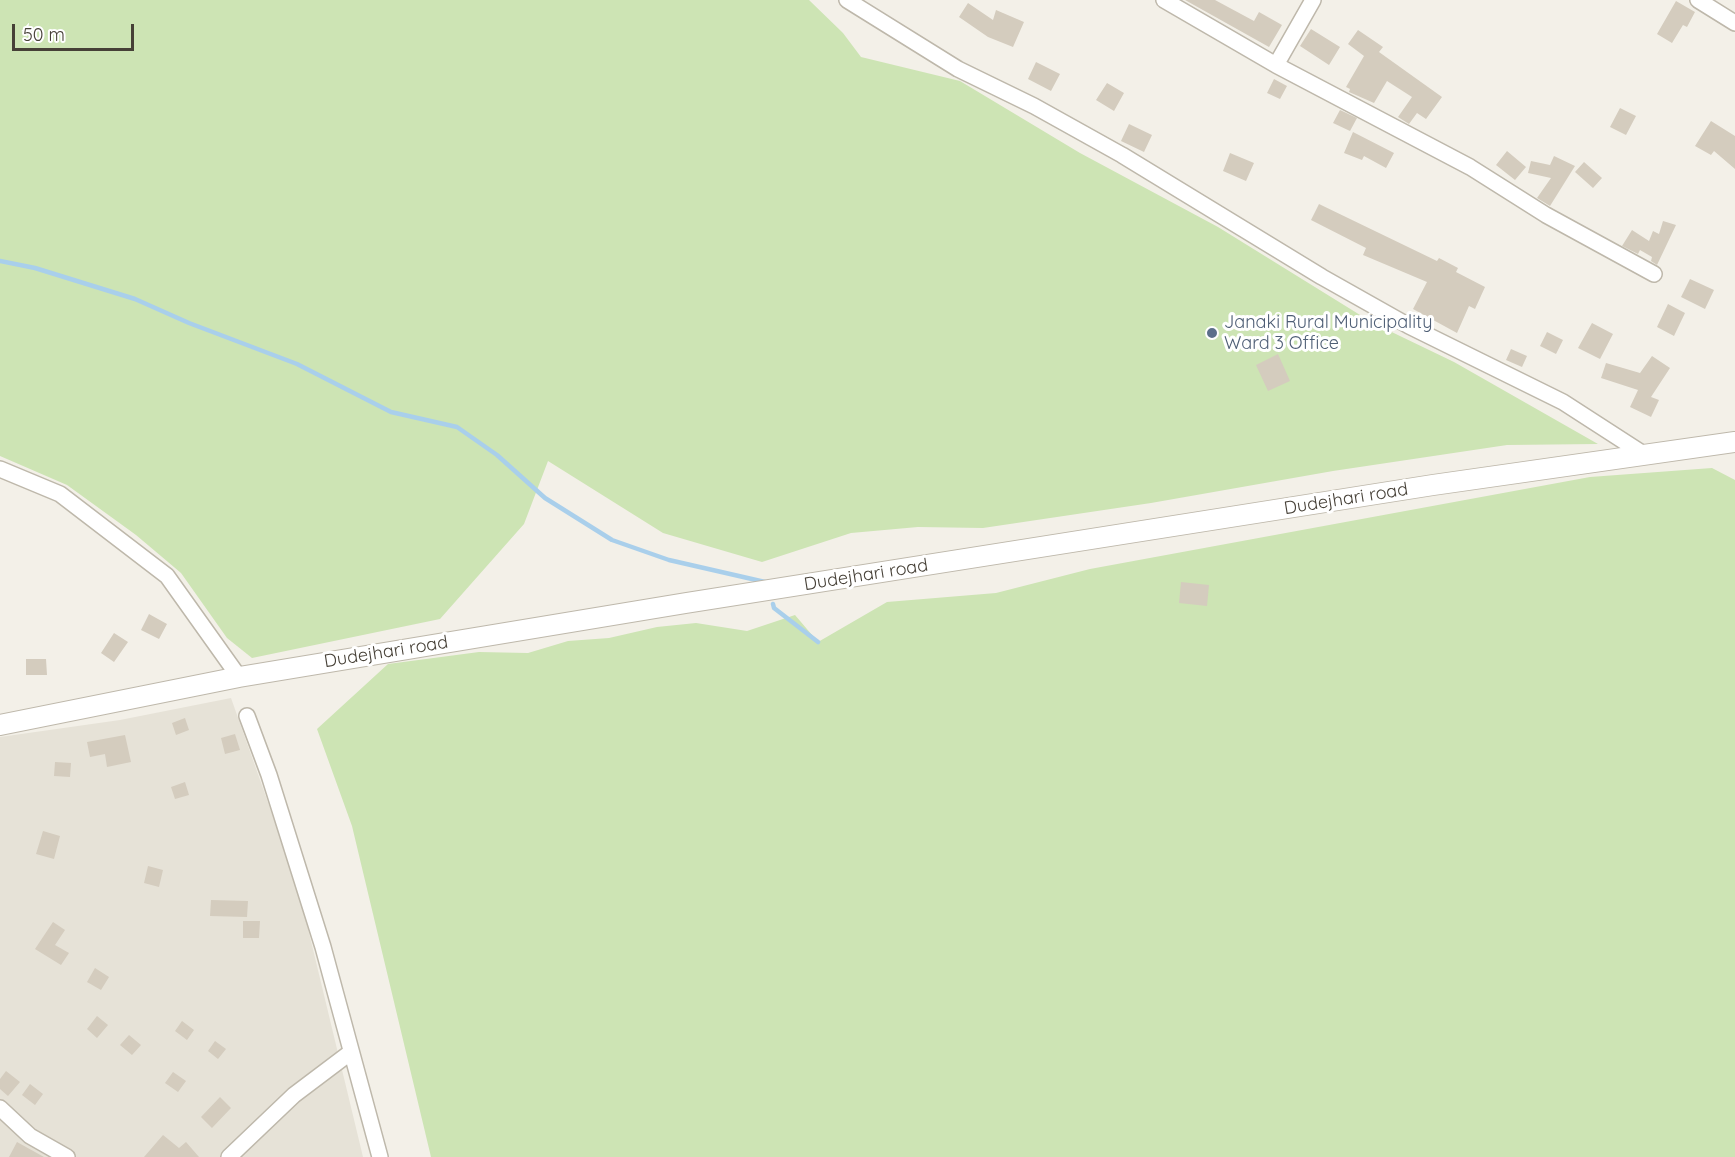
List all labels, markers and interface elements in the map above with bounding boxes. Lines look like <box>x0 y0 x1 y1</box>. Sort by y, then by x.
scale bar <box>15 12 136 50</box>
text: 50 m <box>23 23 65 46</box>
place label: Janaki Rural Municipality Ward 3 Office <box>1224 312 1432 354</box>
marker: Janaki Rural Municipality Ward 3 Office <box>1205 326 1219 340</box>
street label: Dudejhari road <box>1282 479 1410 519</box>
street label: Dudejhari road <box>802 555 930 595</box>
street label: Dudejhari road <box>322 632 450 672</box>

